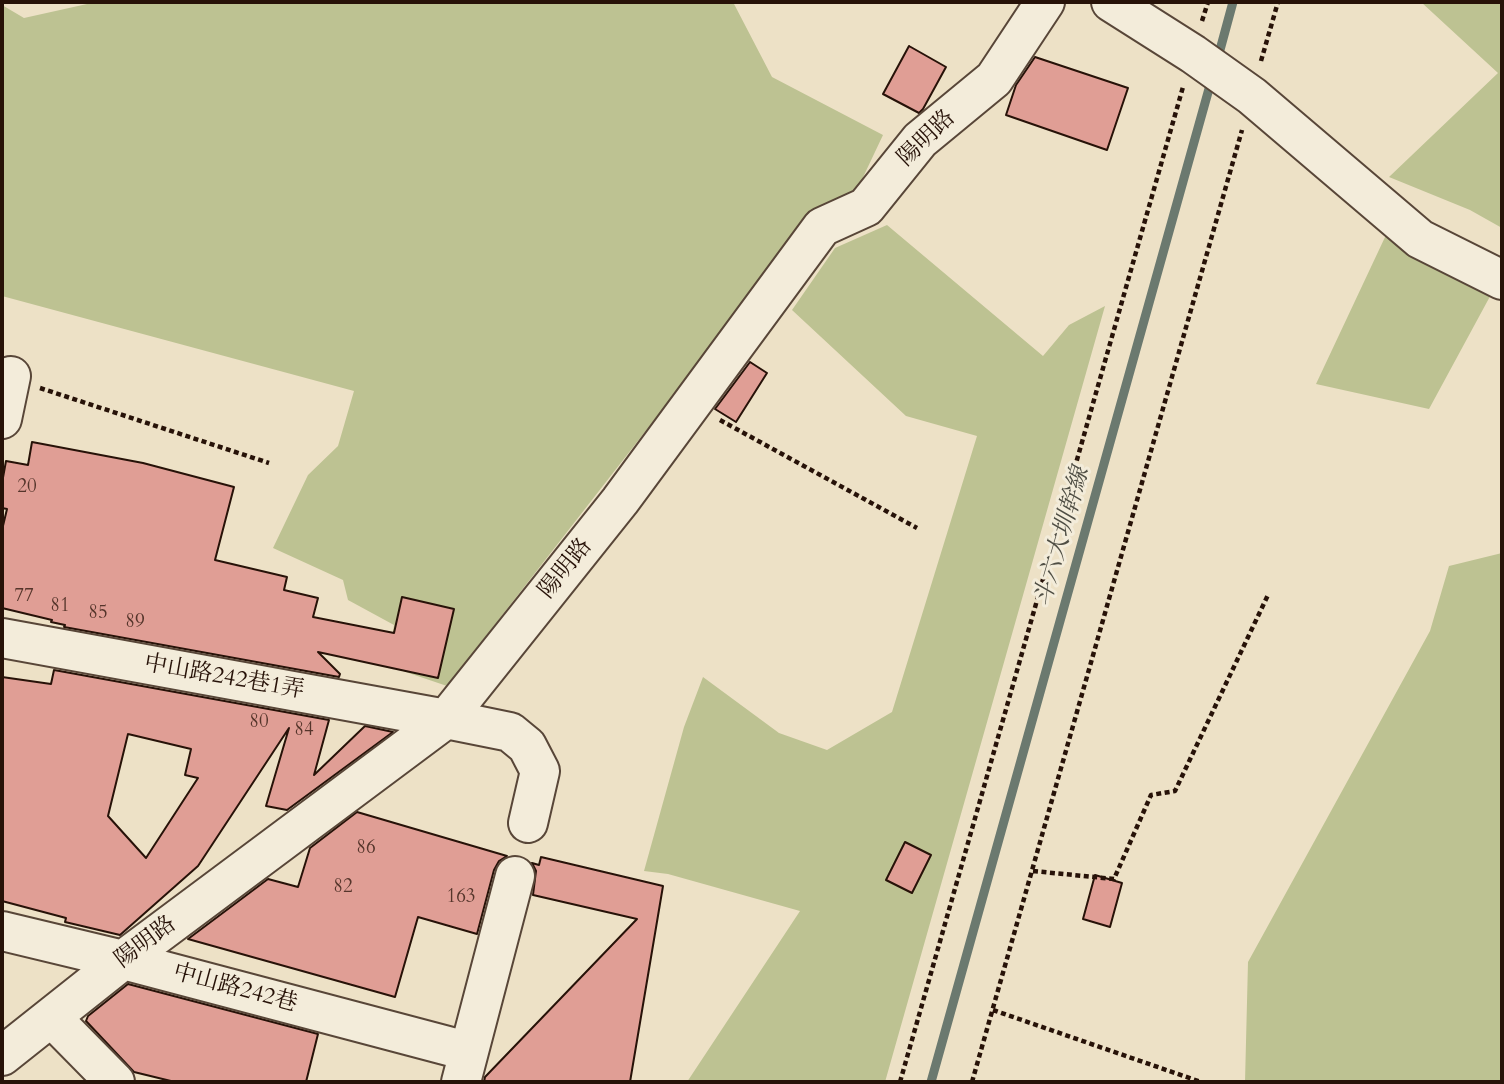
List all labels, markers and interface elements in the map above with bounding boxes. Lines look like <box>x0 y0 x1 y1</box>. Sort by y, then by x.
street label: 陽明路 <box>893 105 961 173</box>
water label: 斗六大圳幹線 <box>1029 464 1097 610</box>
house number: 20 <box>17 477 37 499</box>
street label: 陽明路 <box>534 534 598 604</box>
house number: 77 <box>14 586 34 608</box>
house number: 81 <box>50 596 70 618</box>
house number: 85 <box>88 603 108 625</box>
house number: 89 <box>125 612 145 634</box>
street label: 中山路242巷1弄 <box>142 650 306 706</box>
house number: 80 <box>249 712 269 734</box>
house number: 84 <box>294 720 314 742</box>
house number: 86 <box>356 838 376 860</box>
house number: 82 <box>333 877 353 899</box>
house number: 163 <box>446 887 476 909</box>
street label: 陽明路 <box>110 911 182 975</box>
street label: 中山路242巷 <box>170 959 300 1019</box>

